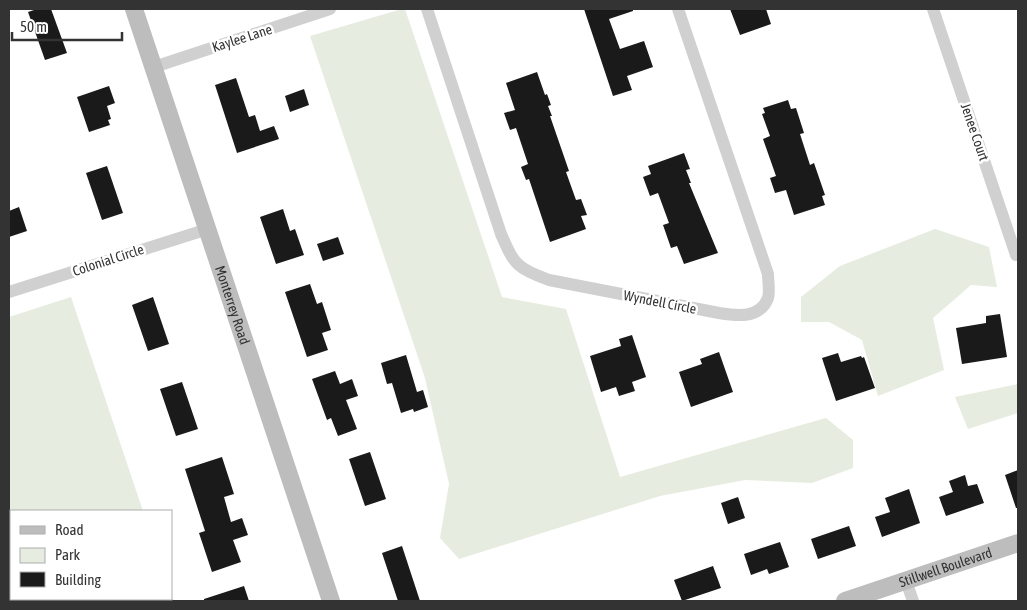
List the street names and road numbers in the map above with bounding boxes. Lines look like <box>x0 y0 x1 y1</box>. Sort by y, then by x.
street label: Kaylee Lane <box>210 21 274 55</box>
street label: Jenee Court <box>958 101 992 163</box>
street label: Colonial Circle <box>70 241 146 279</box>
street label: Monterrey Road <box>212 264 253 346</box>
street label: Wyndell Circle <box>622 287 698 317</box>
street label: Stillwell Boulevard <box>897 544 994 590</box>

